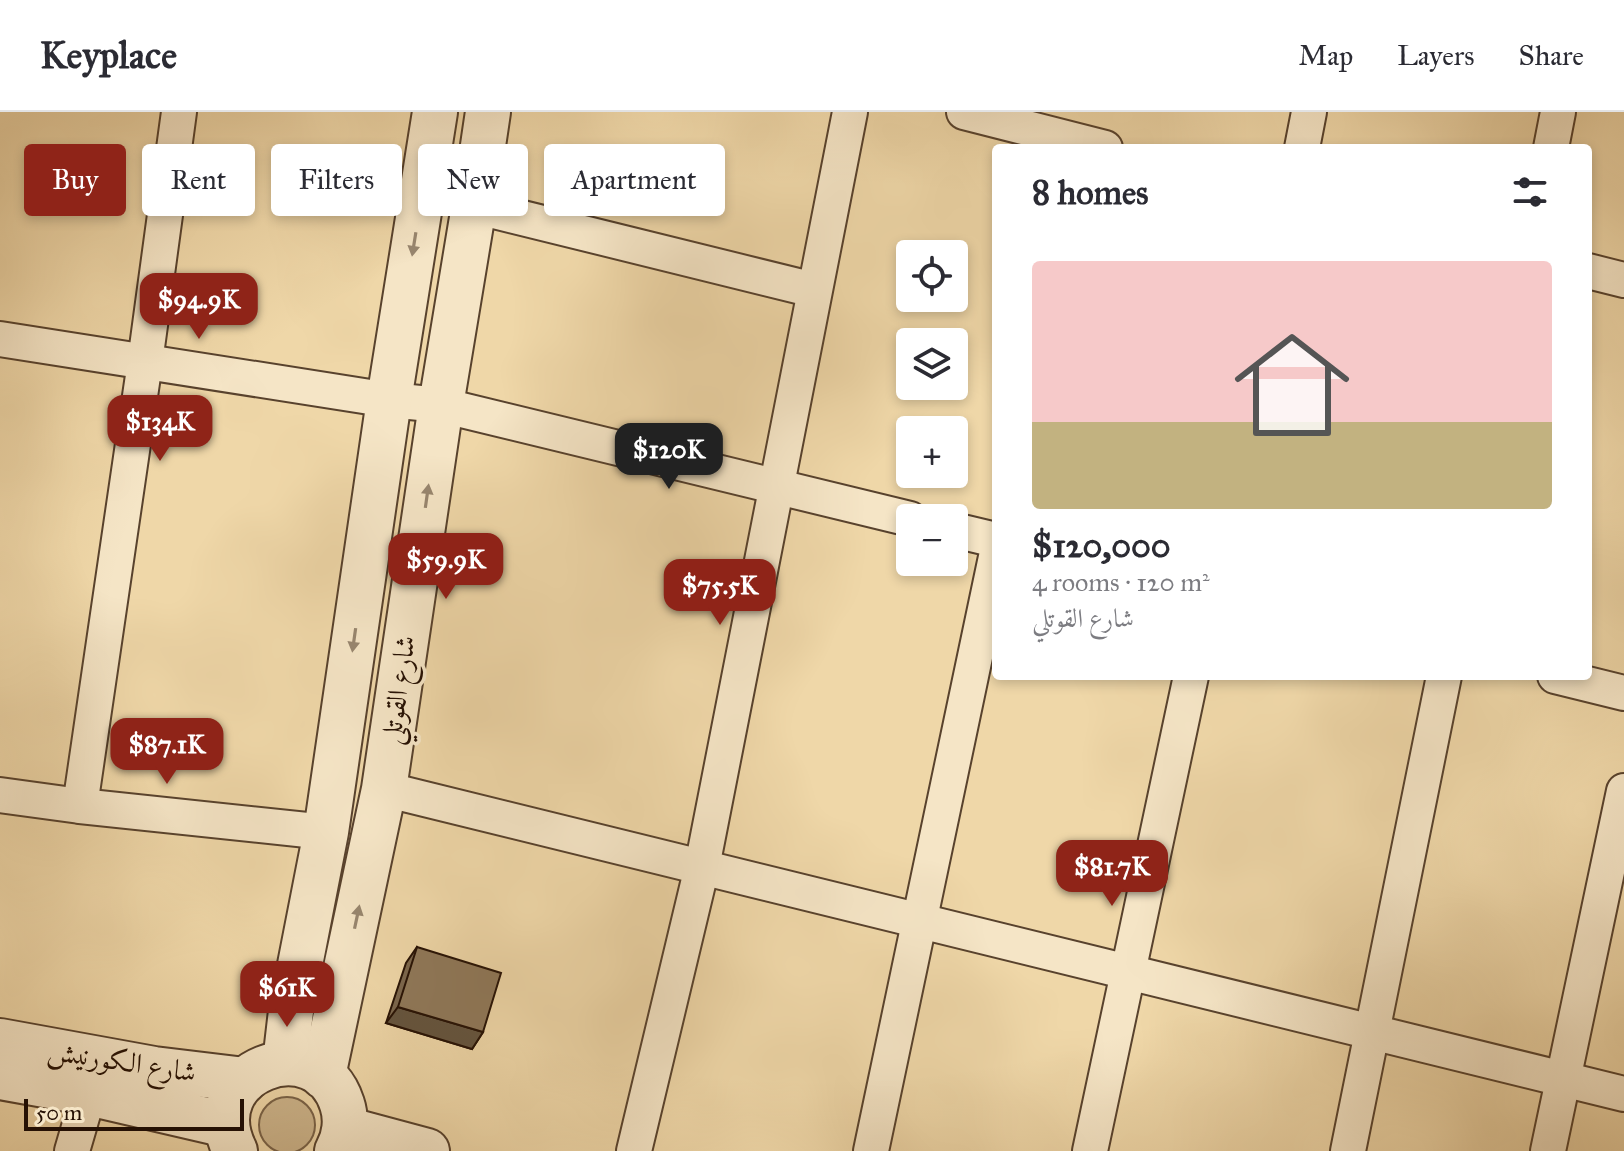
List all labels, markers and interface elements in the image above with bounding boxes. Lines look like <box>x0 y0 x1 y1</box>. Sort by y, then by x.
text: Keyplace <box>40 32 177 78</box>
text: Map <box>1298 38 1353 73</box>
text: Layers <box>1397 38 1475 73</box>
text: Share <box>1519 38 1584 73</box>
chip: Buy <box>24 144 126 216</box>
chip: Rent <box>142 144 255 216</box>
chip: Filters <box>271 144 402 216</box>
chip: New <box>418 144 528 216</box>
chip: Apartment <box>544 144 725 216</box>
icon: filters <box>1508 170 1552 214</box>
text: 8 homes <box>1032 172 1148 213</box>
one-way arrow <box>407 232 420 257</box>
map controls <box>896 240 968 576</box>
button: locate <box>896 240 968 312</box>
pin: $94.9K <box>134 273 264 341</box>
text: $94.9K <box>158 283 240 315</box>
icon: home <box>1220 313 1364 457</box>
button: layers <box>896 328 968 400</box>
pin: $134K <box>104 395 216 463</box>
text: $134K <box>125 405 195 437</box>
button: + <box>896 416 968 488</box>
pin: $120K <box>613 423 725 491</box>
text: $120K <box>633 433 705 465</box>
one-way arrow <box>422 483 434 508</box>
button: − <box>896 504 968 576</box>
text: $120,000 <box>1032 525 1171 566</box>
pin: $59.9K <box>381 533 511 601</box>
text: $59.9K <box>406 543 486 575</box>
pin: $75.5K <box>655 559 785 627</box>
text: 4 rooms · 120 m² <box>1032 566 1210 598</box>
text: $75.5K <box>682 569 758 601</box>
text: شارع القوتلي <box>1032 602 1134 634</box>
one-way arrow <box>347 628 360 653</box>
street label: شارع القوتلي <box>373 633 432 748</box>
pin: $87.1K <box>102 718 232 786</box>
text: $87.1K <box>128 728 206 760</box>
pin: $81.7K <box>1047 840 1177 908</box>
text: $81.7K <box>1074 850 1150 882</box>
one-way arrow <box>351 905 364 930</box>
pin: $61K <box>240 961 334 1029</box>
text: $61K <box>258 971 316 1003</box>
street label: شارع الكورنيش <box>44 1032 199 1096</box>
scale bar <box>24 1095 244 1131</box>
text: 50 m <box>36 1099 82 1126</box>

